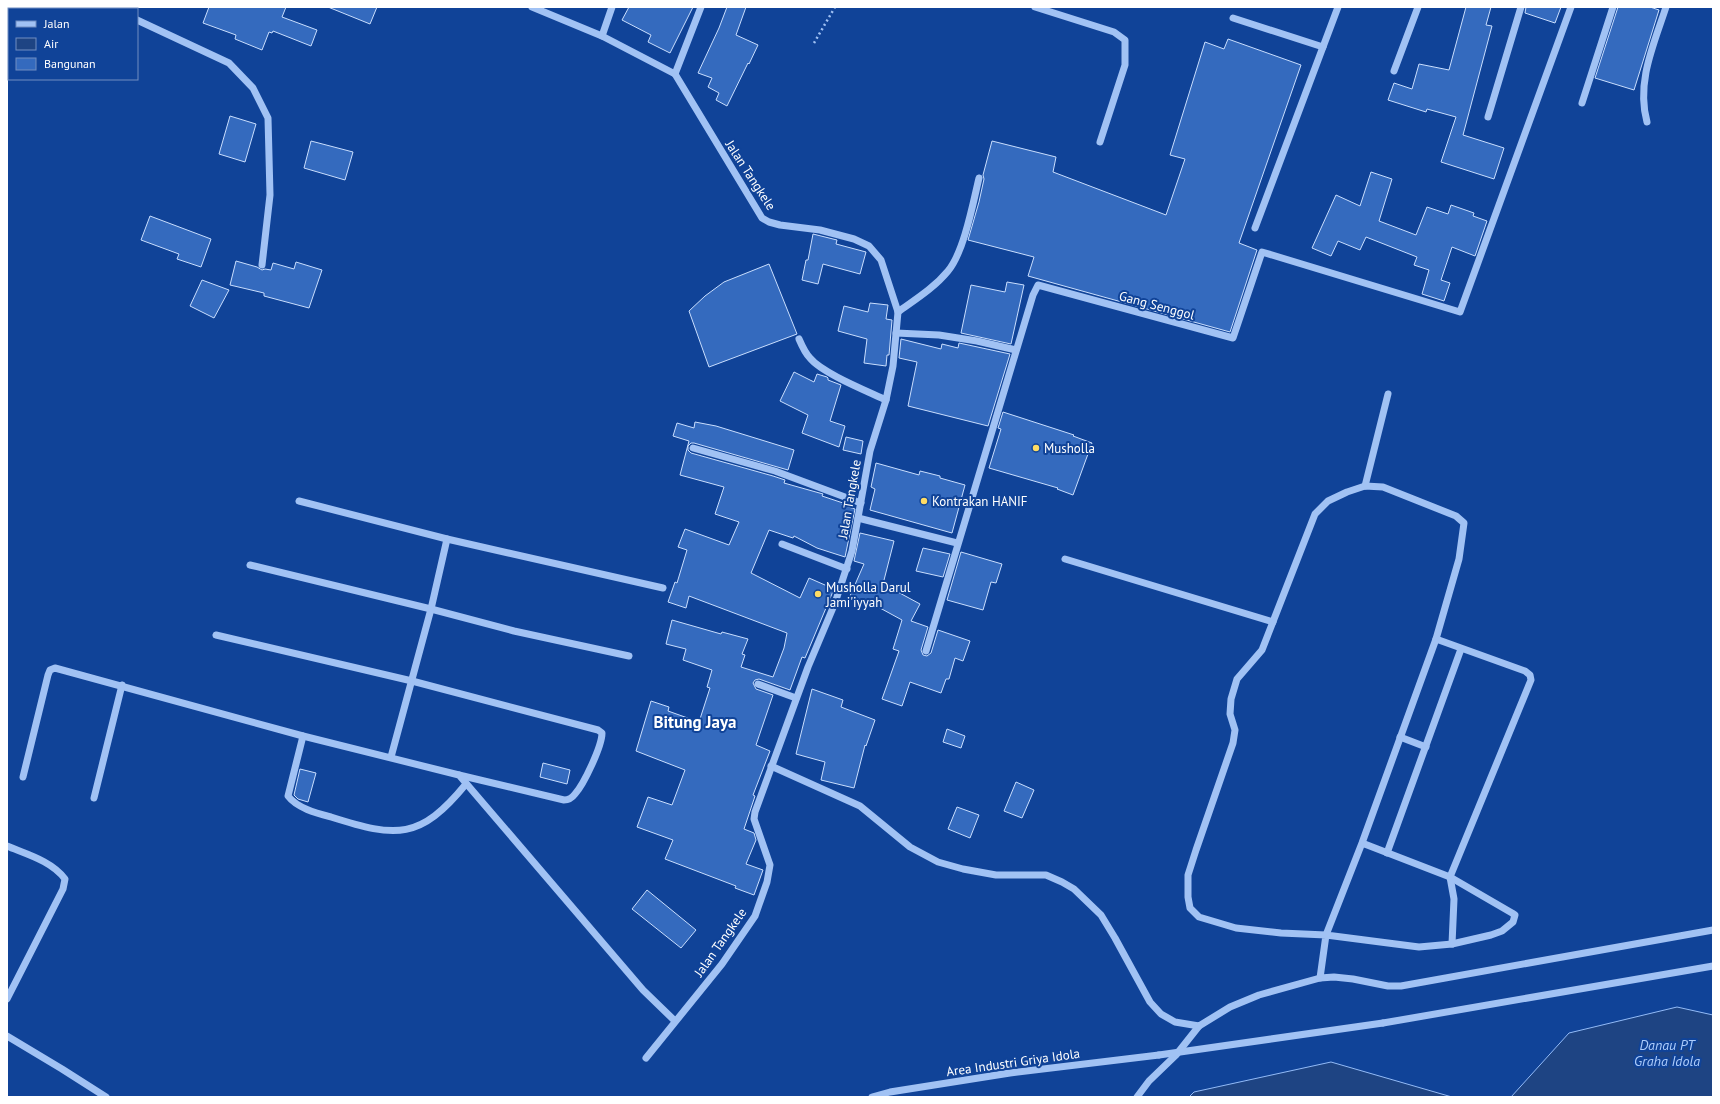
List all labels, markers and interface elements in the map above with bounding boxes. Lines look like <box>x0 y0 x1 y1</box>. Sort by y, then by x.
legend <box>8 8 138 80</box>
text: Jalan <box>43 16 69 31</box>
text: Air <box>44 36 58 51</box>
text: Bangunan <box>44 56 96 71</box>
street label: Jalan Tangkele <box>721 136 780 214</box>
street label: Gang Senggol <box>1117 287 1197 324</box>
place label: Musholla <box>1044 440 1095 457</box>
marker: Musholla <box>1031 443 1041 453</box>
street label: Jalan Tangkele <box>834 458 865 541</box>
place label: Kontrakan HANIF <box>932 493 1028 510</box>
marker: Kontrakan HANIF <box>919 496 929 506</box>
place label: Musholla Darul Jami'iyyah <box>825 579 911 611</box>
marker: Musholla Darul Jami'iyyah <box>813 589 823 599</box>
district label: Bitung Jaya <box>653 711 737 733</box>
street label: Jalan Tangkele <box>690 905 750 981</box>
water label: Danau PT Graha Idola <box>1634 1036 1700 1070</box>
street label: Area Industri Griya Idola <box>945 1045 1081 1080</box>

